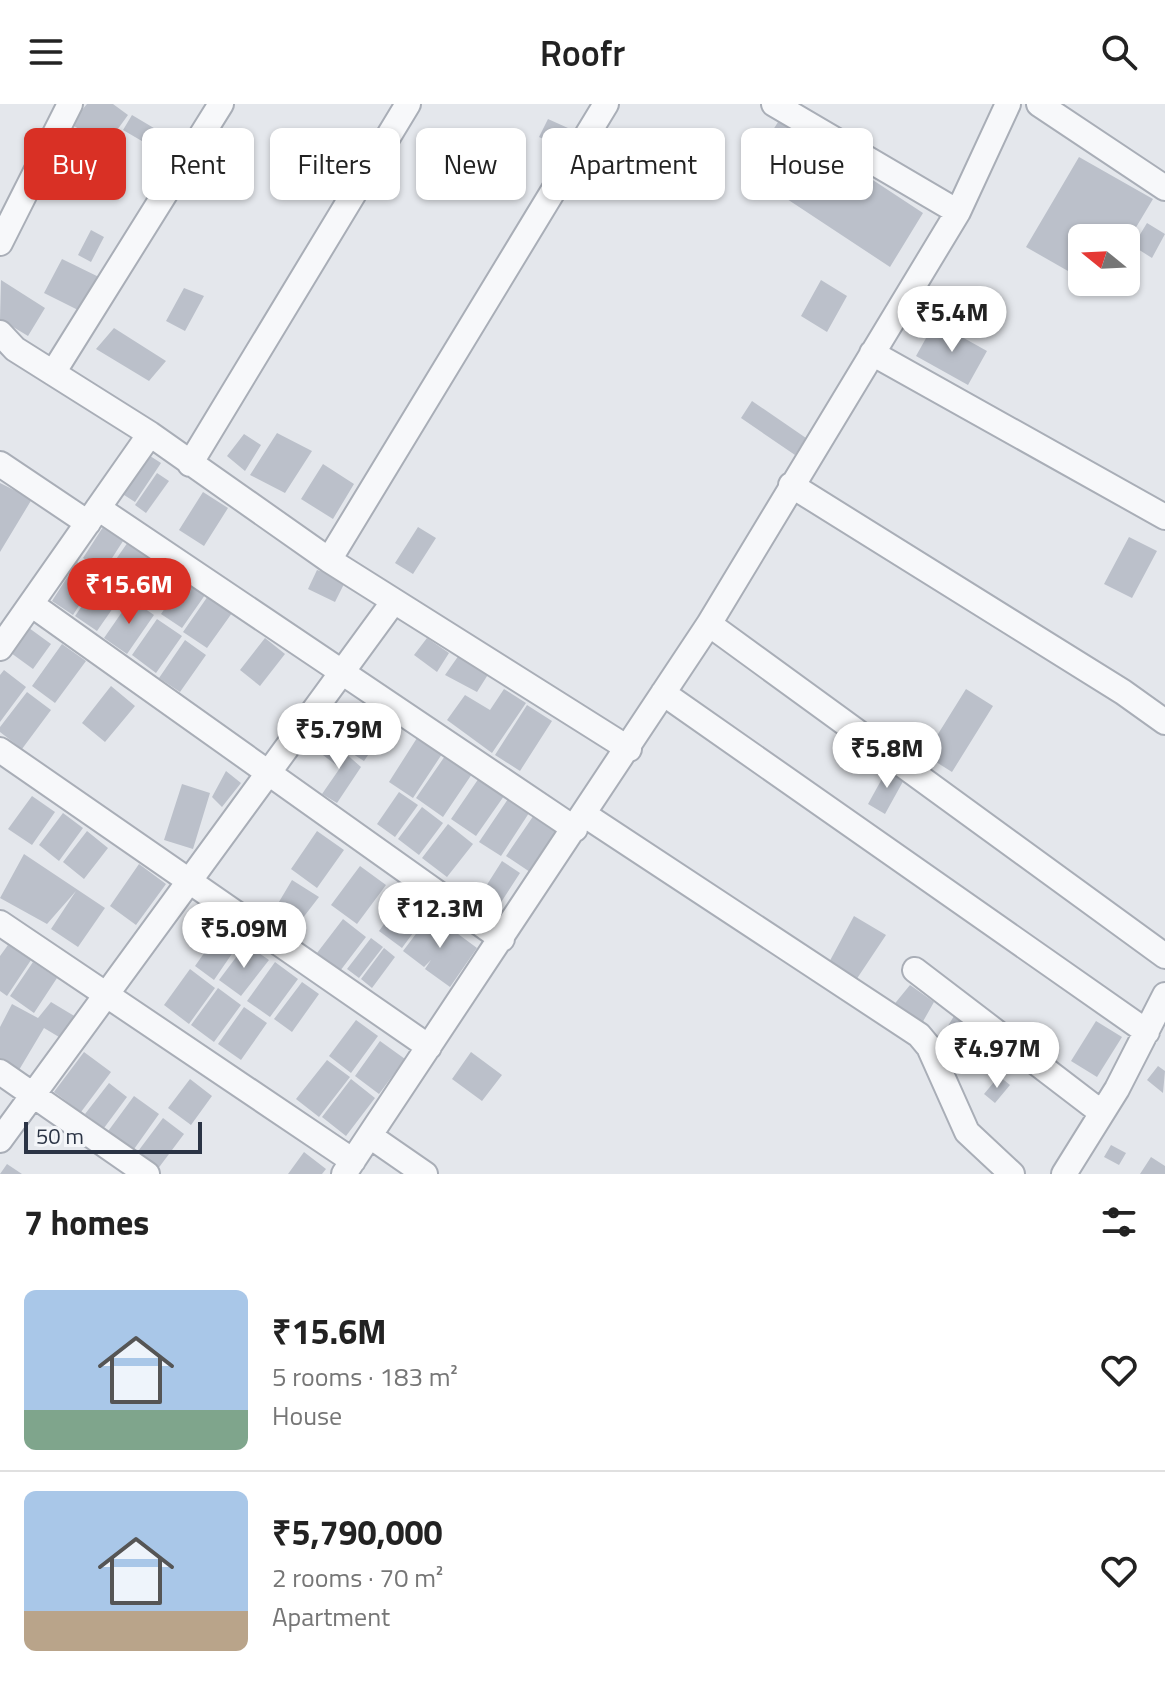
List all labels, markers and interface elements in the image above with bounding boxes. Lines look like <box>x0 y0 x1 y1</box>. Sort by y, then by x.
text: Roofr <box>540 25 625 80</box>
icon: menu <box>24 30 68 74</box>
icon: search <box>1097 30 1141 74</box>
chip: Buy <box>24 128 126 200</box>
chip: Rent <box>142 128 254 200</box>
chip: Filters <box>270 128 400 200</box>
chip: New <box>416 128 526 200</box>
chip: Apartment <box>542 128 725 200</box>
chip: House <box>741 128 873 200</box>
north arrow <box>1068 224 1140 296</box>
map controls <box>1068 224 1140 296</box>
pin: ₹5.4M <box>896 286 1008 354</box>
text: ₹5.4M <box>916 292 988 331</box>
pin: ₹15.6M <box>64 558 194 626</box>
text: ₹15.6M <box>85 564 173 603</box>
pin: ₹5.79M <box>274 703 404 771</box>
text: ₹5.79M <box>295 709 383 748</box>
pin: ₹5.8M <box>831 722 943 790</box>
text: ₹5.8M <box>851 728 923 767</box>
pin: ₹12.3M <box>375 882 505 950</box>
text: ₹12.3M <box>396 888 484 927</box>
pin: ₹5.09M <box>179 902 309 970</box>
text: ₹5.09M <box>200 908 288 947</box>
pin: ₹4.97M <box>932 1022 1062 1090</box>
text: ₹4.97M <box>953 1028 1041 1067</box>
scale bar <box>24 1118 202 1154</box>
text: 50 m <box>36 1119 84 1153</box>
text: 7 homes <box>24 1196 149 1248</box>
icon: filters <box>1097 1200 1141 1244</box>
text: ₹15.6M <box>272 1305 386 1357</box>
icon: home <box>88 1322 184 1418</box>
icon: heart <box>1097 1348 1141 1392</box>
text: 5 rooms · 183 m² <box>272 1357 458 1396</box>
text: House <box>272 1396 342 1435</box>
text: ₹5,790,000 <box>272 1506 443 1558</box>
icon: home <box>88 1523 184 1619</box>
icon: heart <box>1097 1549 1141 1593</box>
text: 2 rooms · 70 m² <box>272 1558 443 1597</box>
text: Apartment <box>272 1597 390 1636</box>

